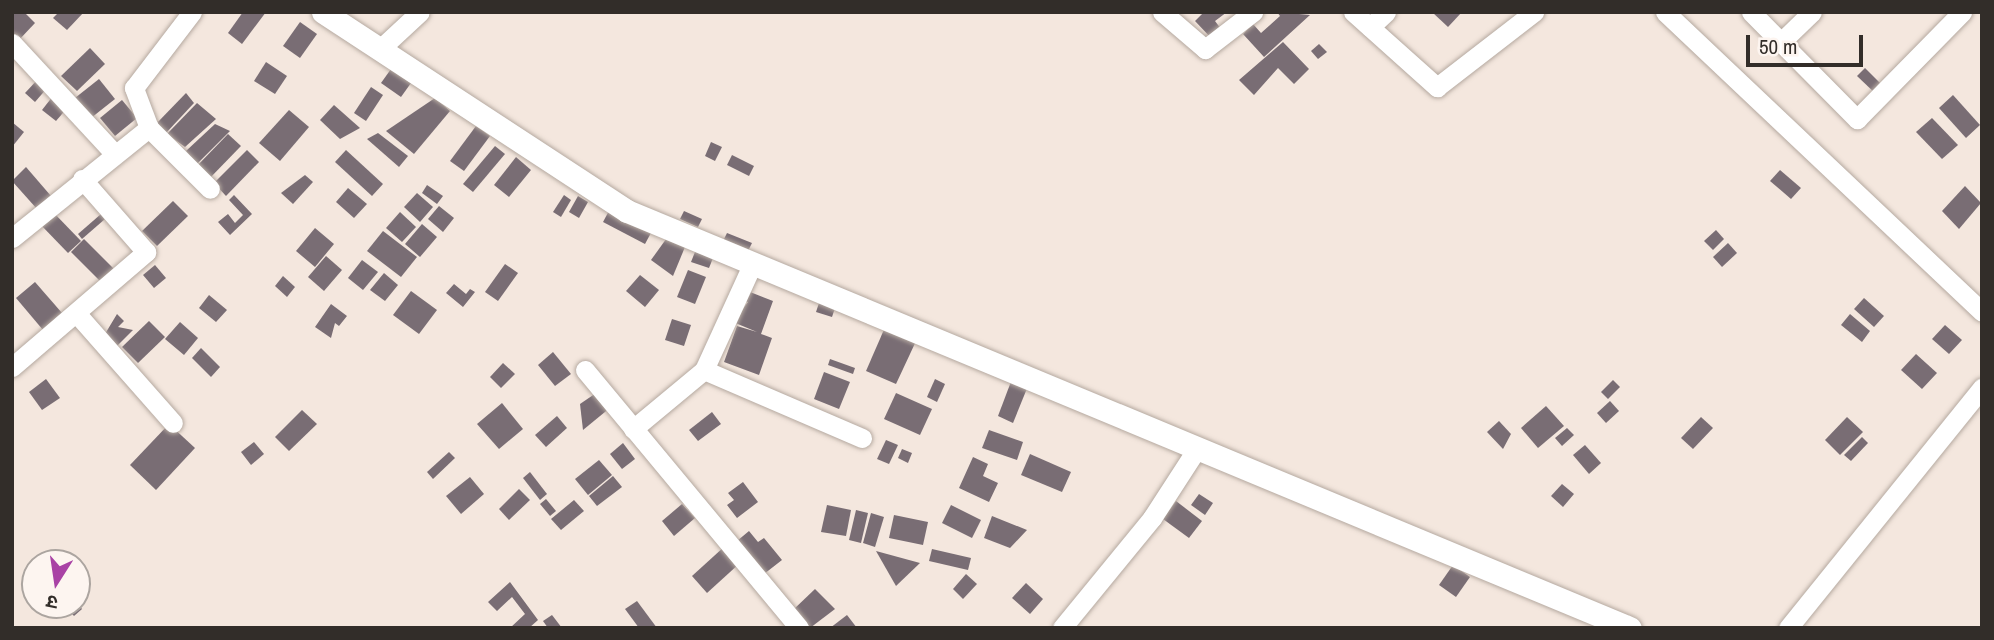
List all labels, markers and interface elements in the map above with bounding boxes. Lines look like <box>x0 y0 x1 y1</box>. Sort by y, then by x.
scale bar <box>1749 21 1866 65</box>
text: 50 m <box>1759 32 1797 61</box>
north arrow <box>21 549 91 619</box>
text: उ <box>44 589 60 616</box>

